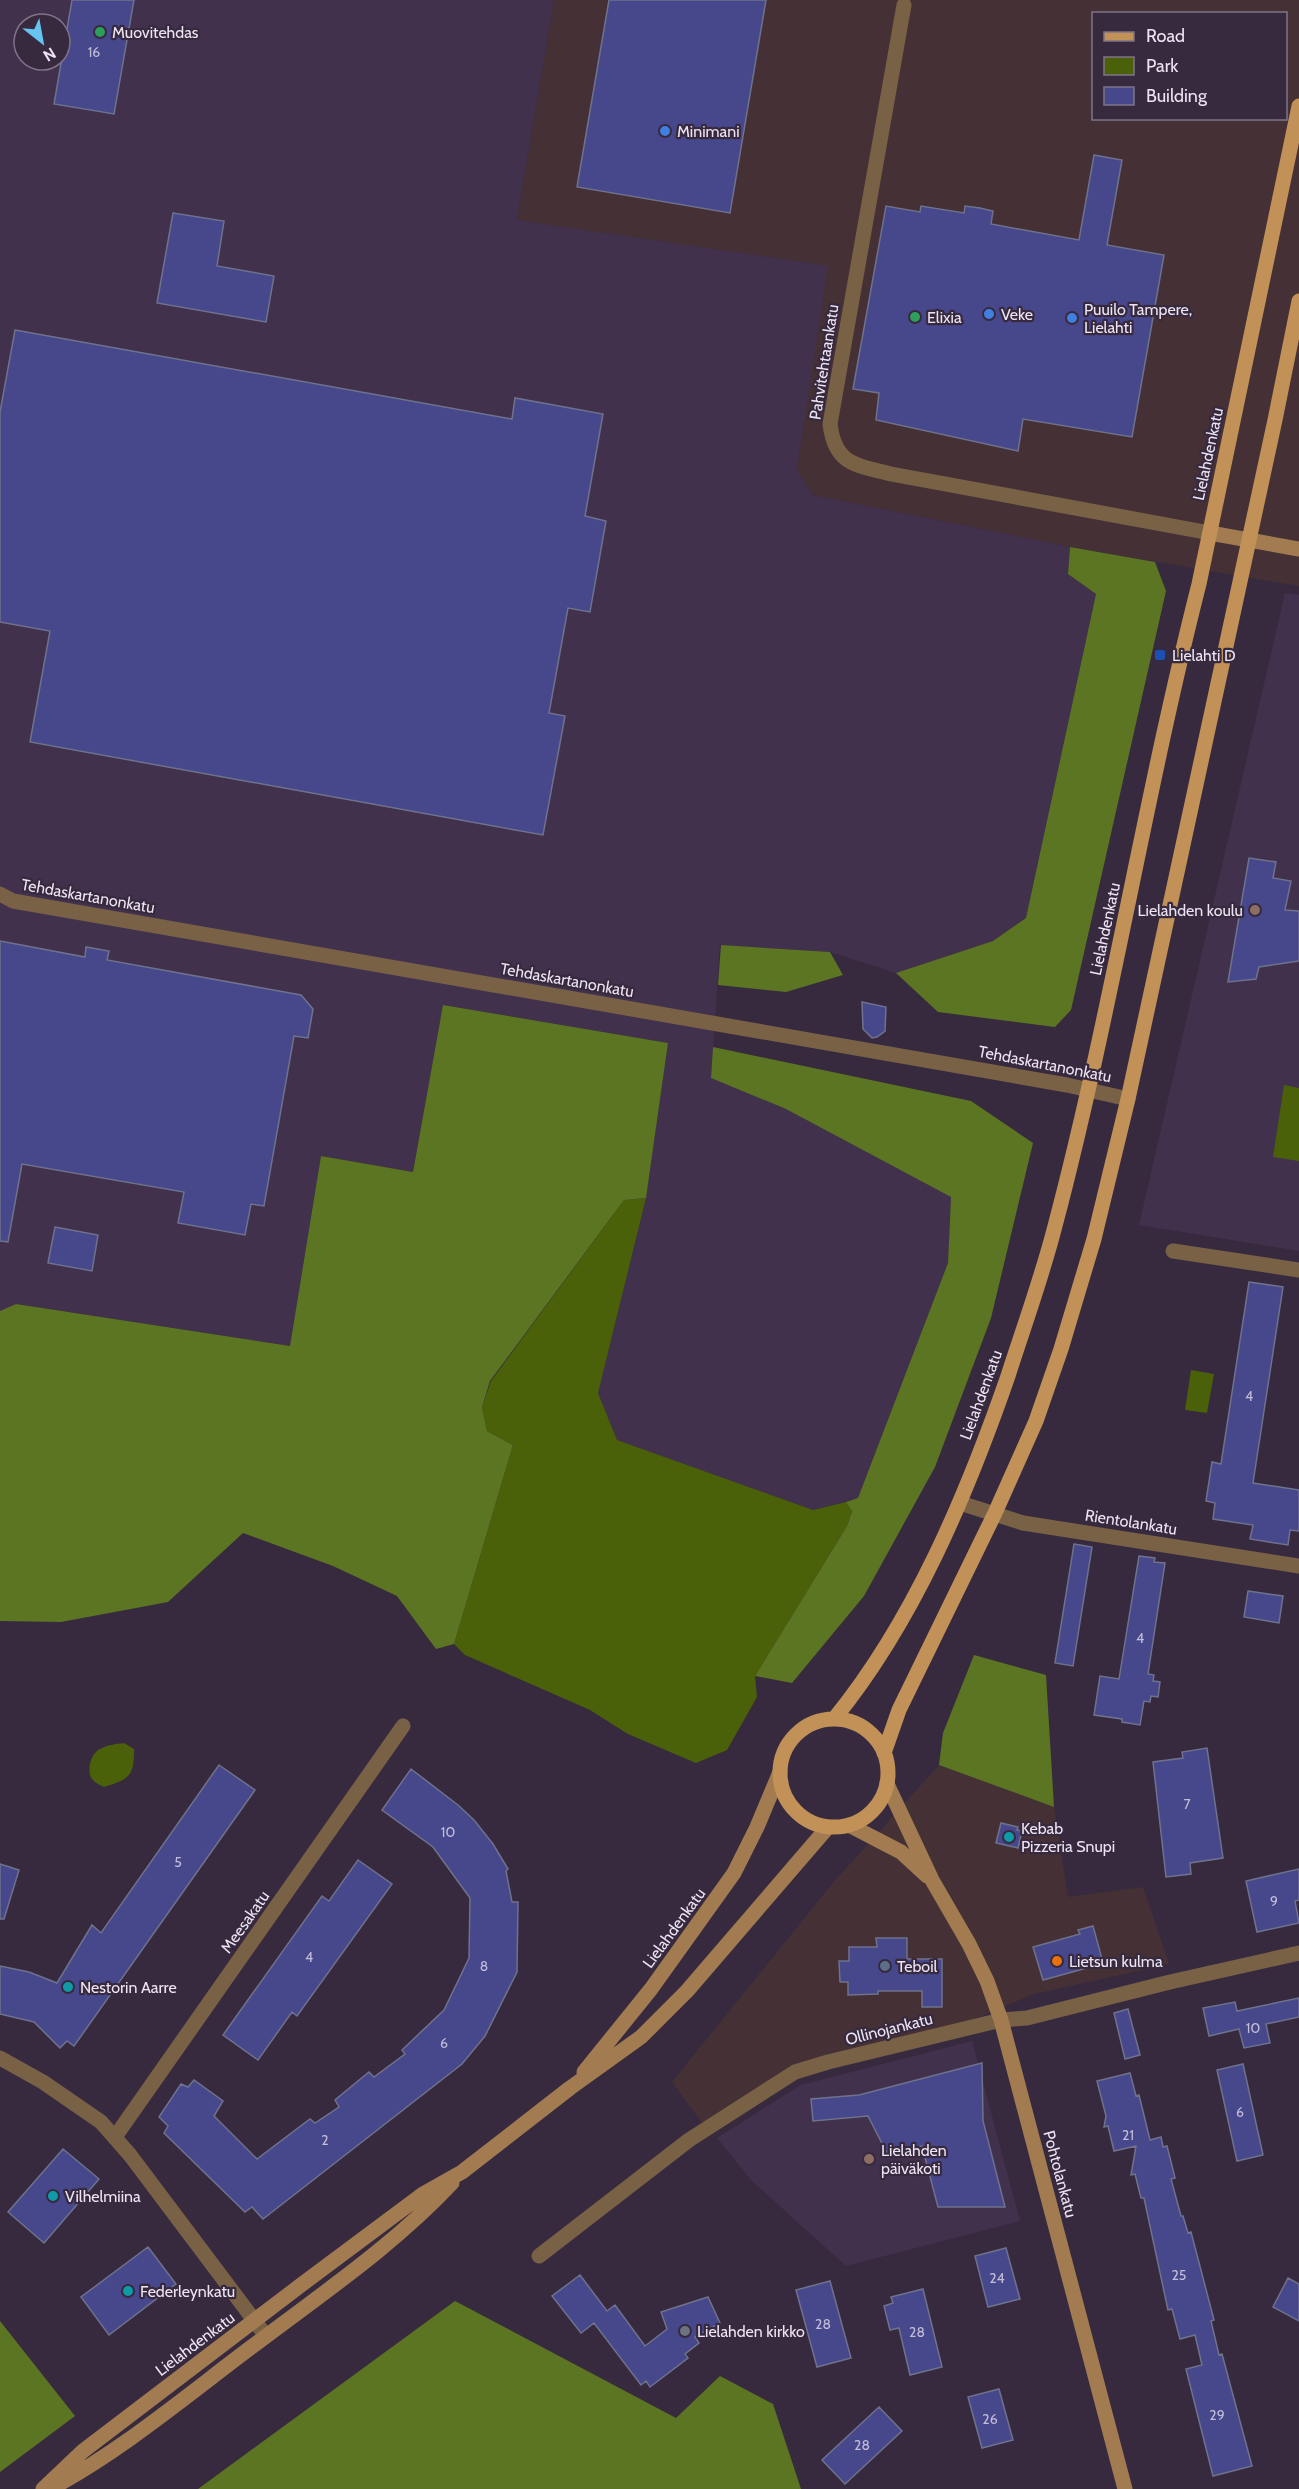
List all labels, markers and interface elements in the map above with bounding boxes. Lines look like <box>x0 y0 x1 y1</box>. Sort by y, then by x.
north arrow <box>12 12 72 72</box>
legend <box>1092 12 1287 120</box>
place label: Muovitehdas <box>112 23 199 42</box>
marker: Muovitehdas <box>93 25 107 39</box>
text: Road <box>1146 25 1185 47</box>
text: N <box>40 43 59 65</box>
house number: 16 <box>88 43 100 61</box>
text: Park <box>1146 55 1179 77</box>
text: Building <box>1146 85 1208 107</box>
place label: Minimani <box>677 122 740 141</box>
marker: Minimani <box>658 124 672 138</box>
place label: Puuilo Tampere, Lielahti <box>1084 300 1192 337</box>
street label: Pahvitehtaankatu <box>806 303 842 421</box>
place label: Veke <box>1001 305 1033 324</box>
marker: Veke <box>982 307 996 321</box>
place label: Elixia <box>927 308 962 327</box>
marker: Elixia <box>908 310 922 324</box>
marker: Puuilo Tampere, Lielahti <box>1065 311 1079 325</box>
street label: Lielahdenkatu <box>1189 406 1227 502</box>
place label: Lielahti D <box>1172 646 1236 665</box>
marker: Lielahti D <box>1153 648 1167 662</box>
street label: Tehdaskartanonkatu <box>20 875 156 917</box>
street label: Lielahdenkatu <box>1086 881 1124 977</box>
place label: Lielahden koulu <box>1137 901 1243 920</box>
marker: Lielahden koulu <box>1248 903 1262 917</box>
street label: Tehdaskartanonkatu <box>499 959 635 1001</box>
street label: Tehdaskartanonkatu <box>977 1042 1113 1086</box>
street label: Lielahdenkatu <box>956 1348 1006 1442</box>
house number: 4 <box>1245 1387 1253 1405</box>
street label: Rientolankatu <box>1084 1505 1178 1539</box>
house number: 4 <box>1136 1629 1144 1647</box>
house number: 7 <box>1183 1795 1191 1813</box>
place label: Kebab Pizzeria Snupi <box>1021 1819 1115 1856</box>
house number: 10 <box>441 1823 455 1841</box>
marker: Kebab Pizzeria Snupi <box>1002 1830 1016 1844</box>
house number: 5 <box>174 1853 182 1871</box>
street label: Lielahdenkatu <box>639 1884 709 1972</box>
street label: Meesakatu <box>217 1887 273 1957</box>
house number: 9 <box>1270 1892 1278 1910</box>
house number: 4 <box>305 1948 313 1966</box>
place label: Lietsun kulma <box>1069 1952 1163 1971</box>
marker: Lietsun kulma <box>1050 1954 1064 1968</box>
house number: 8 <box>480 1957 488 1975</box>
place label: Teboil <box>897 1957 938 1976</box>
marker: Teboil <box>878 1959 892 1973</box>
place label: Nestorin Aarre <box>80 1978 177 1997</box>
marker: Nestorin Aarre <box>61 1980 75 1994</box>
street label: Ollinojankatu <box>843 2009 935 2049</box>
house number: 10 <box>1246 2019 1260 2037</box>
house number: 6 <box>440 2034 448 2052</box>
house number: 6 <box>1236 2103 1244 2121</box>
house number: 21 <box>1122 2126 1134 2144</box>
street label: Pohtolankatu <box>1039 2128 1081 2220</box>
house number: 2 <box>321 2131 329 2149</box>
place label: Lielahden päiväkoti <box>881 2141 947 2178</box>
marker: Lielahden päiväkoti <box>862 2152 876 2166</box>
place label: Vilhelmiina <box>65 2187 141 2206</box>
marker: Vilhelmiina <box>46 2189 60 2203</box>
house number: 25 <box>1172 2266 1186 2284</box>
house number: 24 <box>989 2269 1005 2287</box>
place label: Federleynkatu <box>140 2282 235 2301</box>
marker: Federleynkatu <box>121 2284 135 2298</box>
street label: Lielahdenkatu <box>152 2308 238 2380</box>
house number: 28 <box>815 2315 831 2333</box>
place label: Lielahden kirkko <box>697 2322 805 2341</box>
house number: 28 <box>909 2323 925 2341</box>
marker: Lielahden kirkko <box>678 2324 692 2338</box>
house number: 29 <box>1209 2406 1225 2424</box>
house number: 26 <box>982 2410 998 2428</box>
house number: 28 <box>854 2436 870 2454</box>

